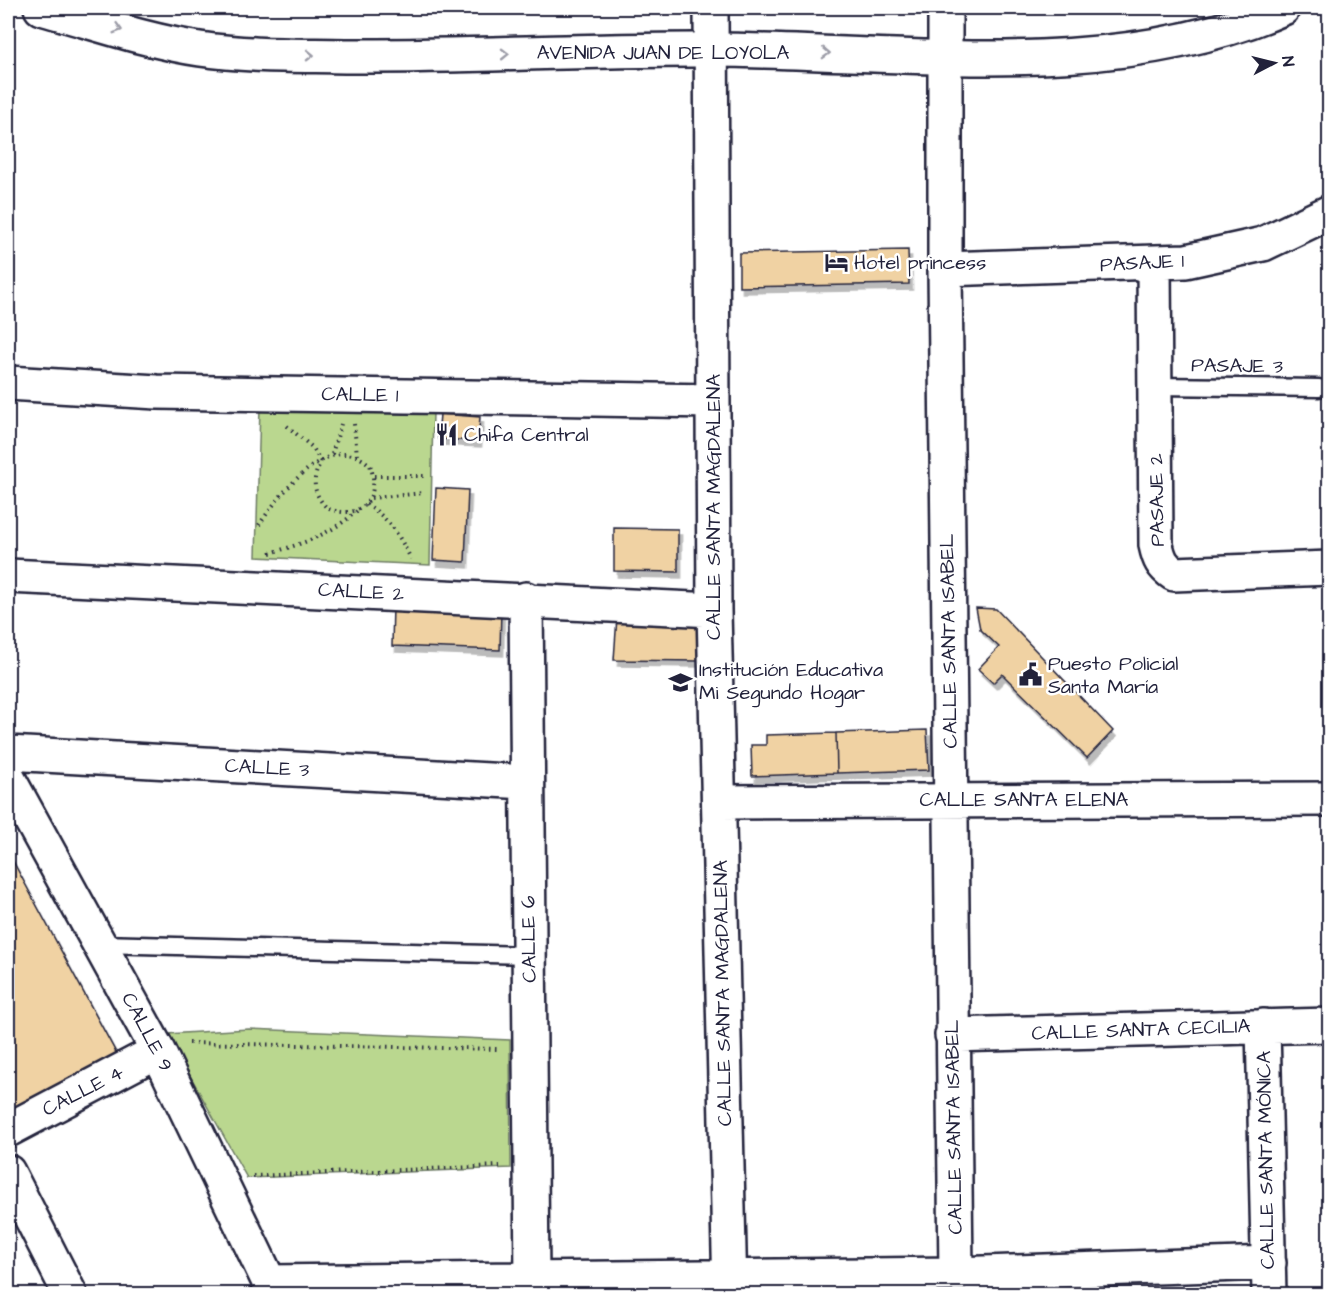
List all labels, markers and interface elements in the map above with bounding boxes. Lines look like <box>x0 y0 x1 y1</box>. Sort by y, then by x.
one-way arrow <box>112 22 123 34</box>
north arrow <box>1244 33 1304 93</box>
street label: AVENIDA JUAN DE LOYOLA <box>537 39 789 67</box>
one-way arrow <box>822 46 831 59</box>
one-way arrow <box>501 47 510 60</box>
one-way arrow <box>306 49 315 61</box>
text: N <box>1276 55 1299 68</box>
street label: PASAJE 1 <box>1099 247 1185 279</box>
place label: Hotel princess <box>854 249 986 277</box>
hotel icon: Hotel princess <box>823 250 849 276</box>
street label: PASAJE 3 <box>1191 351 1283 381</box>
street label: CALLE SANTA MAGDALENA <box>700 374 728 640</box>
street label: CALLE 1 <box>321 380 399 410</box>
place label: Chifa Central <box>464 421 589 449</box>
restaurant icon: Chifa Central <box>433 422 459 448</box>
street label: PASAJE 2 <box>1142 453 1172 547</box>
street label: CALLE SANTA ISABEL <box>933 533 965 749</box>
street label: CALLE 2 <box>317 576 405 608</box>
place label: Puesto Policial Santa María <box>1048 650 1178 701</box>
place label: Institución Educativa Mi Segundo Hogar <box>699 656 883 708</box>
public building icon: Puesto Policial Santa María <box>1017 662 1043 688</box>
school or university icon: Institución Educativa Mi Segundo Hogar <box>668 669 694 695</box>
street label: CALLE 3 <box>224 752 310 784</box>
street label: CALLE SANTA ELENA <box>920 786 1129 814</box>
street label: CALLE SANTA MAGDALENA <box>707 860 739 1126</box>
street label: CALLE 6 <box>514 895 544 983</box>
street label: CALLE 9 <box>114 988 180 1076</box>
street label: CALLE SANTA CECILIA <box>1031 1012 1251 1048</box>
street label: CALLE SANTA ISABEL <box>938 1019 970 1235</box>
street label: CALLE SANTA MÓNICA <box>1250 1050 1282 1269</box>
street label: CALLE 4 <box>37 1058 129 1123</box>

